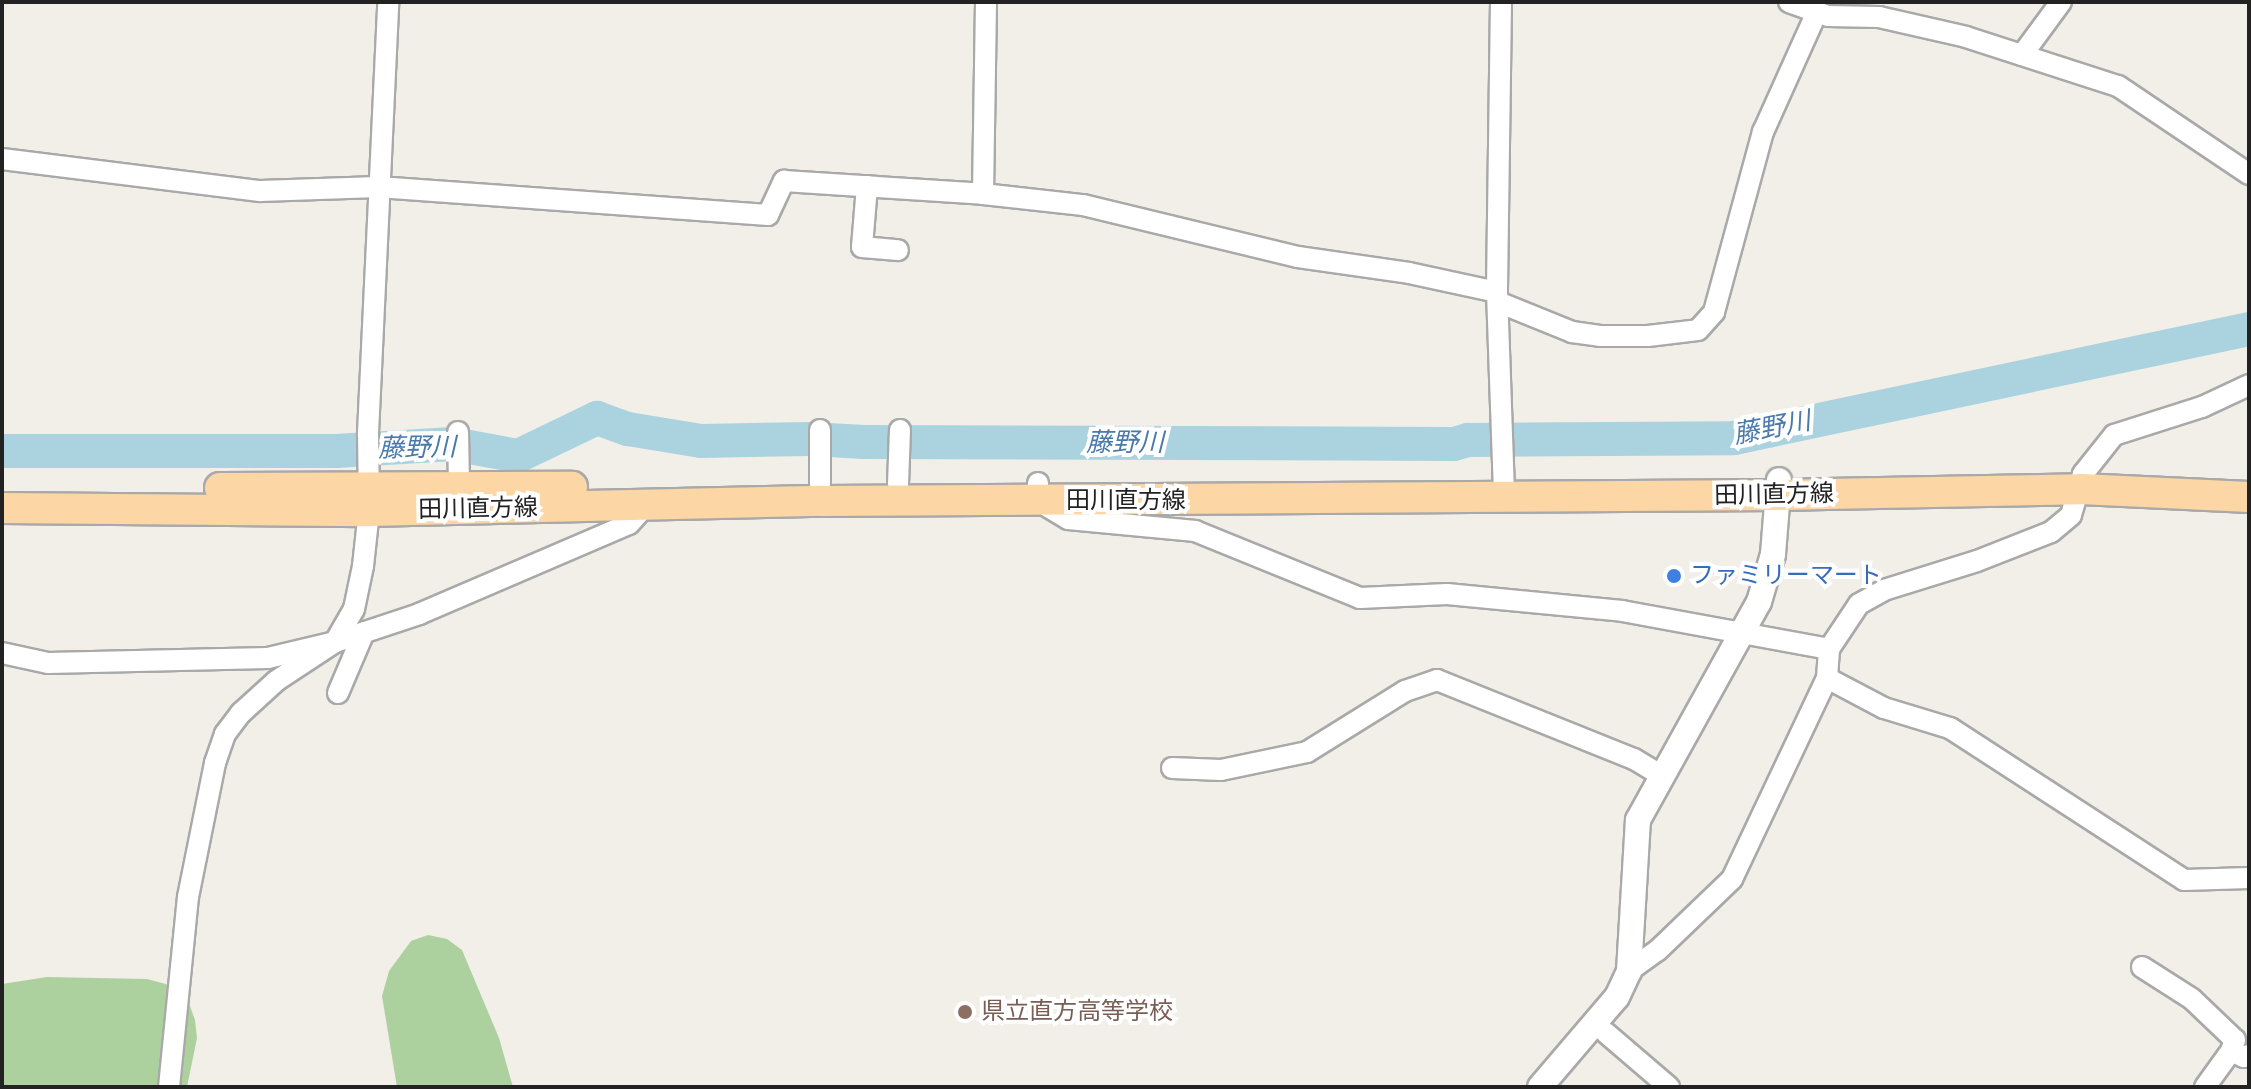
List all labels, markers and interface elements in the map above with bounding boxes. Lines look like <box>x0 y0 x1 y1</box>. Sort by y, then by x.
water label: 藤野川 <box>1731 405 1813 451</box>
water label: 藤野川 <box>1086 427 1164 459</box>
water label: 藤野川 <box>378 432 456 464</box>
street label: 田川直方線 <box>1714 480 1834 510</box>
street label: 田川直方線 <box>1066 487 1186 515</box>
street label: 田川直方線 <box>418 494 538 524</box>
place label: ファミリーマート <box>1690 562 1882 590</box>
marker: ファミリーマート <box>1665 567 1683 585</box>
place label: 県立直方高等学校 <box>981 998 1173 1026</box>
marker: 県立直方高等学校 <box>956 1003 974 1021</box>

